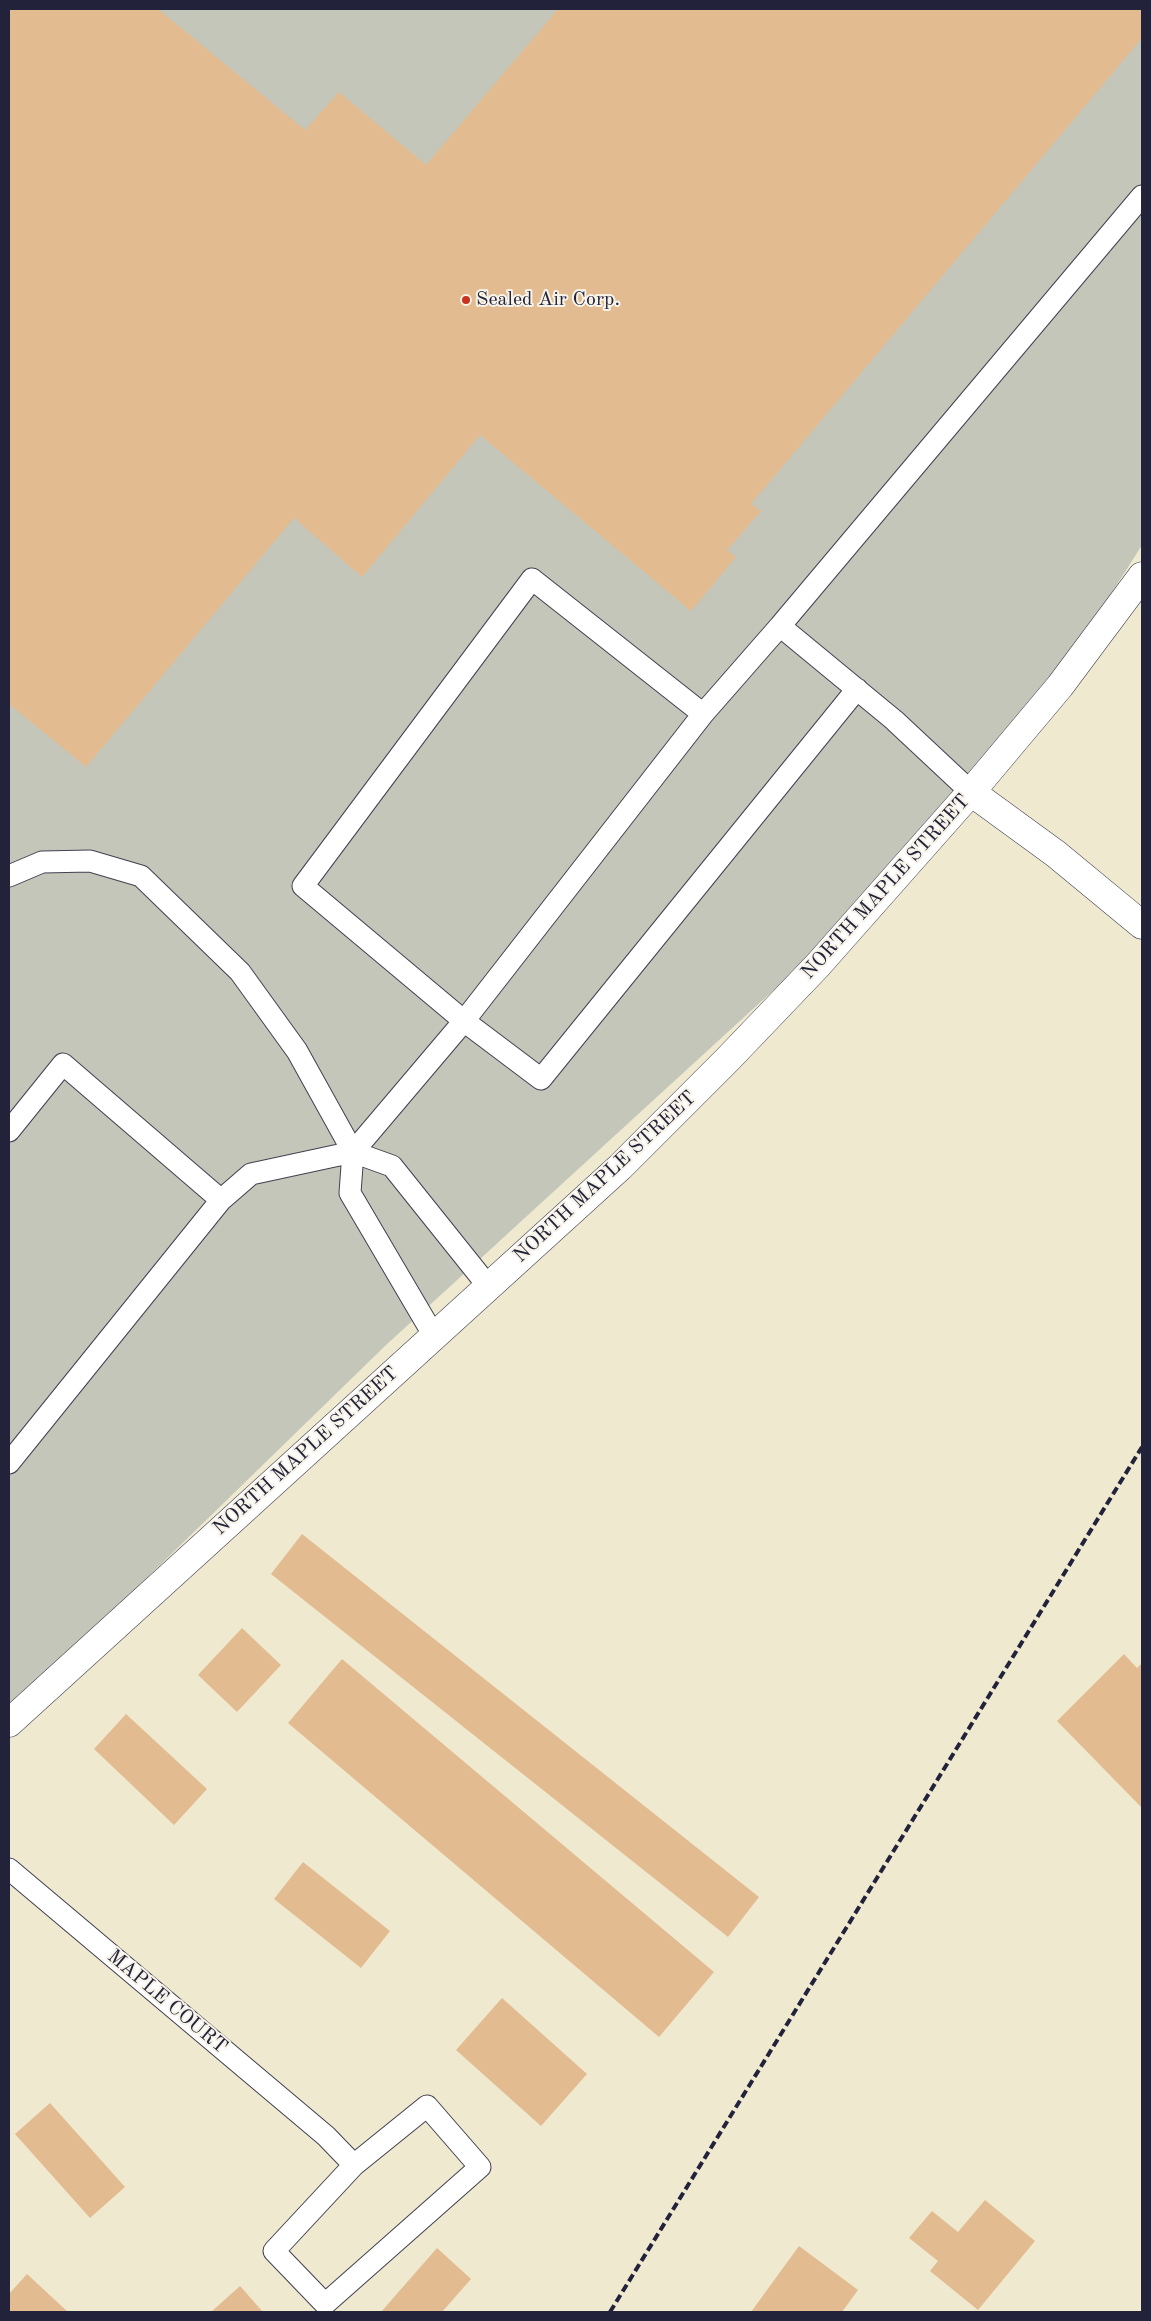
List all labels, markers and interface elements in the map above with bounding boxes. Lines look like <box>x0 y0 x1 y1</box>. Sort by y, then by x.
place label: Sealed Air Corp. <box>476 288 620 312</box>
marker: Sealed Air Corp. <box>460 294 472 306</box>
street label: NORTH MAPLE STREET <box>797 790 975 984</box>
street label: NORTH MAPLE STREET <box>509 1086 701 1268</box>
street label: NORTH MAPLE STREET <box>209 1362 403 1540</box>
street label: MAPLE COURT <box>102 1945 232 2059</box>

